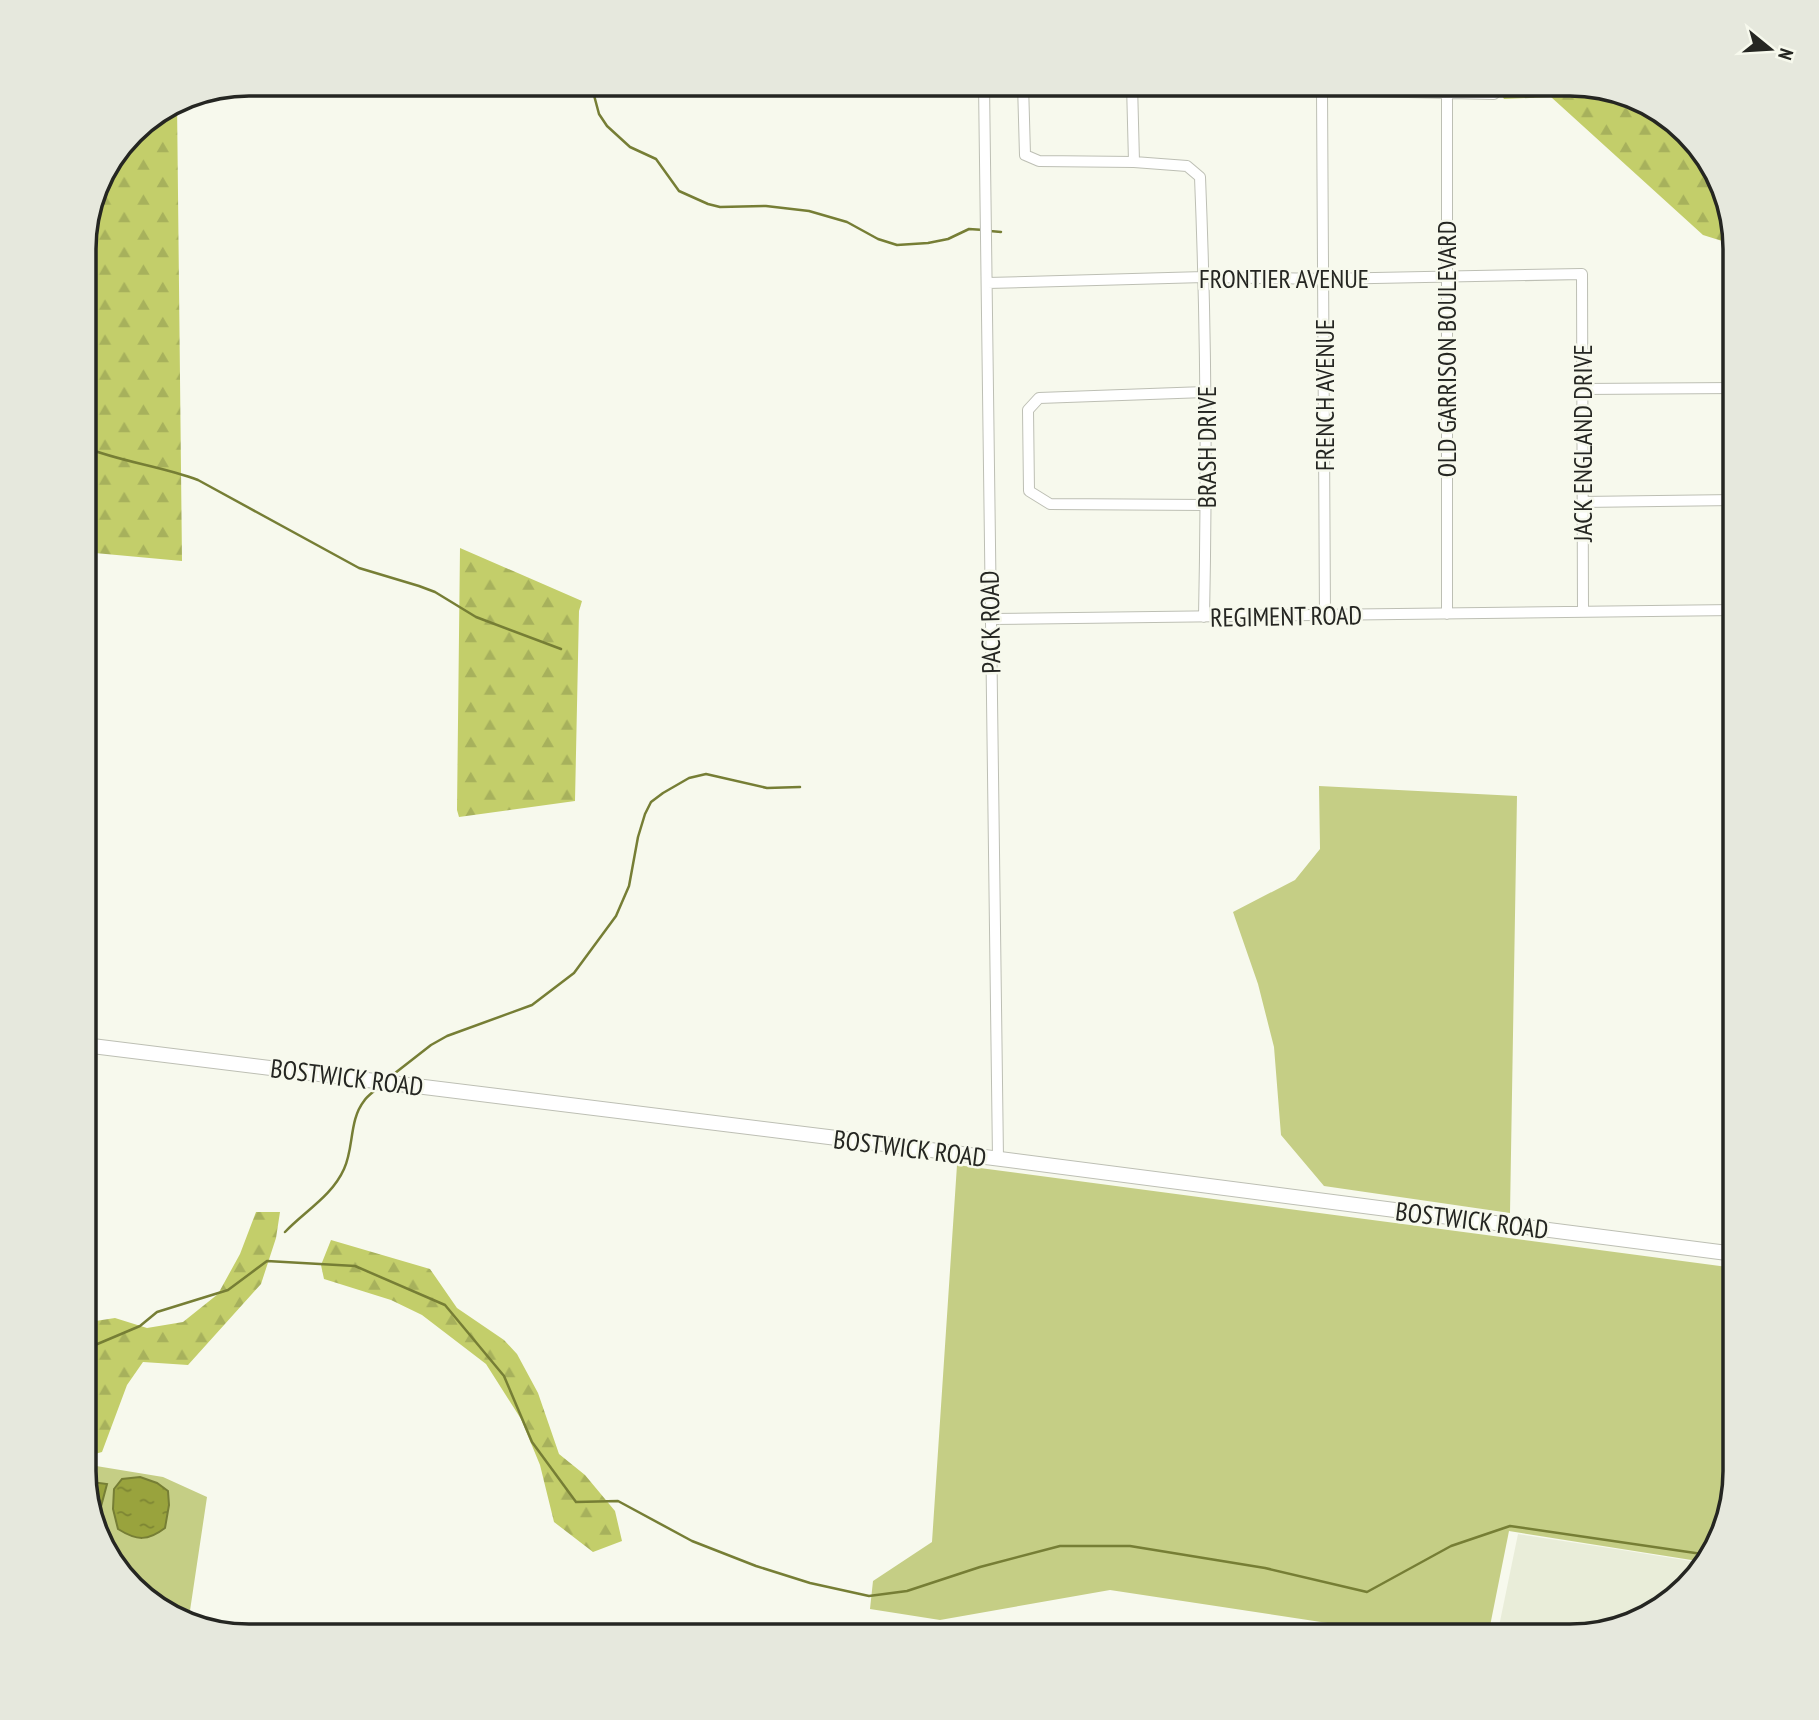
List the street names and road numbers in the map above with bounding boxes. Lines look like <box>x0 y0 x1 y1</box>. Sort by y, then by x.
street label: OLD GARRISON BOULEVARD <box>1430 221 1463 477</box>
street label: FRONTIER AVENUE <box>1199 262 1369 295</box>
street label: FRENCH AVENUE <box>1308 319 1341 471</box>
street label: JACK ENGLAND DRIVE <box>1566 344 1599 543</box>
street label: BRASH DRIVE <box>1190 386 1223 508</box>
street label: PACK ROAD <box>973 570 1007 674</box>
street label: REGIMENT ROAD <box>1210 598 1362 634</box>
street label: BOSTWICK ROAD <box>269 1051 425 1103</box>
street label: BOSTWICK ROAD <box>832 1122 988 1174</box>
street label: BOSTWICK ROAD <box>1394 1194 1550 1246</box>

